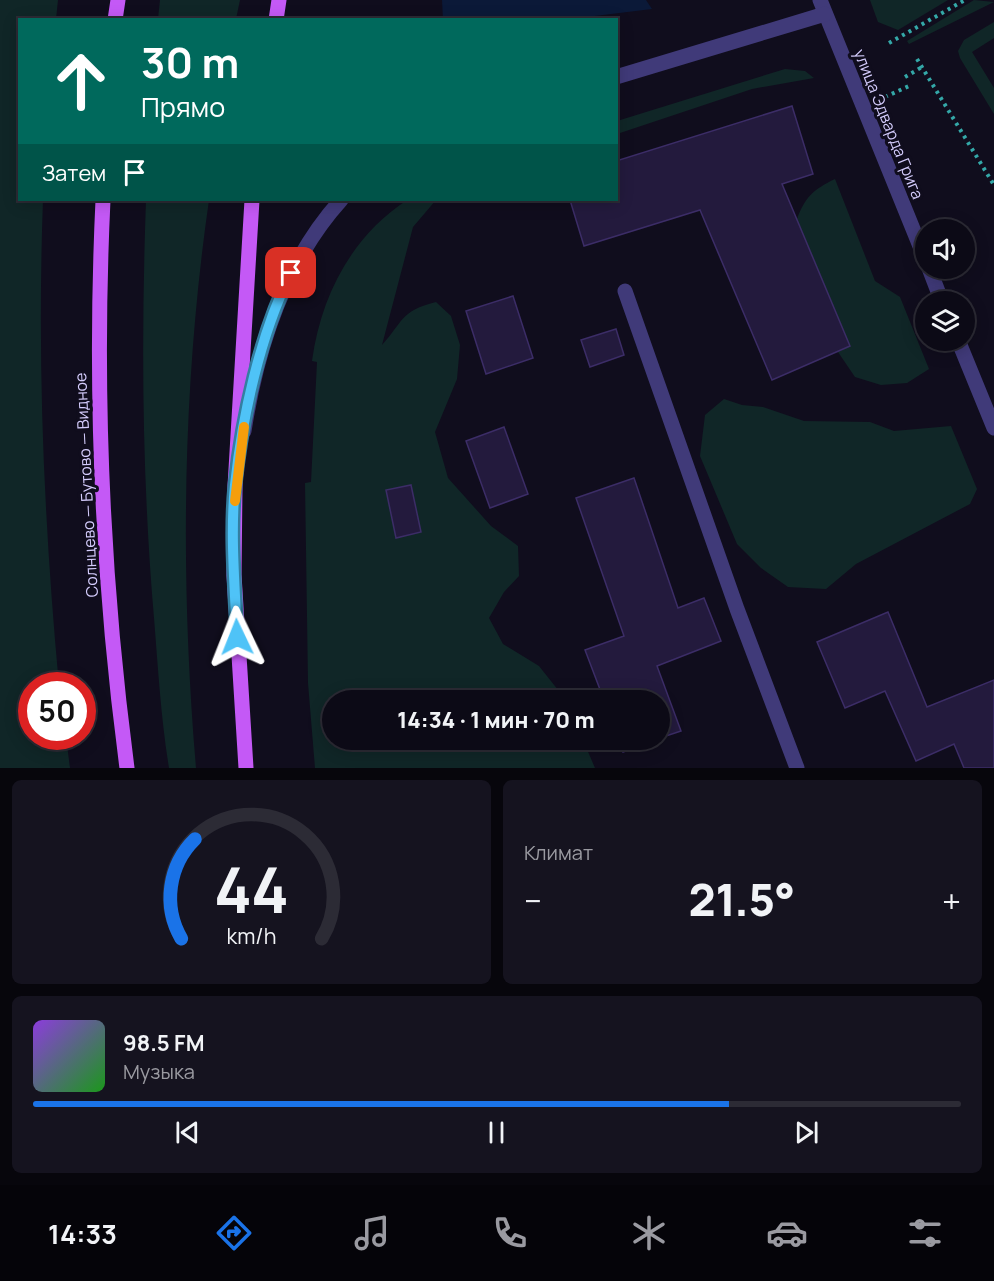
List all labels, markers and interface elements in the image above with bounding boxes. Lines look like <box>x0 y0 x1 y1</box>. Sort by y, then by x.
text: 30 m <box>141 33 239 91</box>
icon: ahead <box>42 42 120 120</box>
street label: улица Эдварда Грига <box>849 46 929 202</box>
text: Прямо <box>141 88 225 125</box>
icon: arrive <box>118 156 151 189</box>
text: Затем <box>42 158 106 188</box>
map controls <box>915 219 975 351</box>
button: sound <box>915 219 975 279</box>
pin <box>265 247 316 298</box>
icon: arrive <box>274 256 307 289</box>
button: layers <box>915 291 975 351</box>
street label: Солнцево — Бутово — Видное <box>69 372 103 598</box>
position arrow <box>205 605 269 669</box>
speed limit sign: 50 <box>18 672 96 750</box>
text: 14:34 · 1 мин · 70 m <box>397 705 595 735</box>
text: Климат <box>524 839 593 866</box>
text: 44 <box>214 846 289 932</box>
text: 21.5° <box>688 868 795 930</box>
text: − <box>524 878 542 923</box>
text: + <box>942 878 961 923</box>
text: km/h <box>227 921 276 950</box>
text: 98.5 FM <box>123 1028 204 1058</box>
text: Музыка <box>123 1058 195 1085</box>
icon: previous <box>171 1116 204 1149</box>
icon: pause <box>480 1116 513 1149</box>
icon: next <box>790 1116 823 1149</box>
icon: directions <box>213 1212 255 1254</box>
icon: music <box>351 1212 393 1254</box>
icon: phone <box>489 1212 531 1254</box>
icon: climate <box>628 1212 670 1254</box>
icon: car <box>766 1212 808 1254</box>
icon: filters <box>904 1212 946 1254</box>
text: 14:33 <box>48 1215 117 1252</box>

